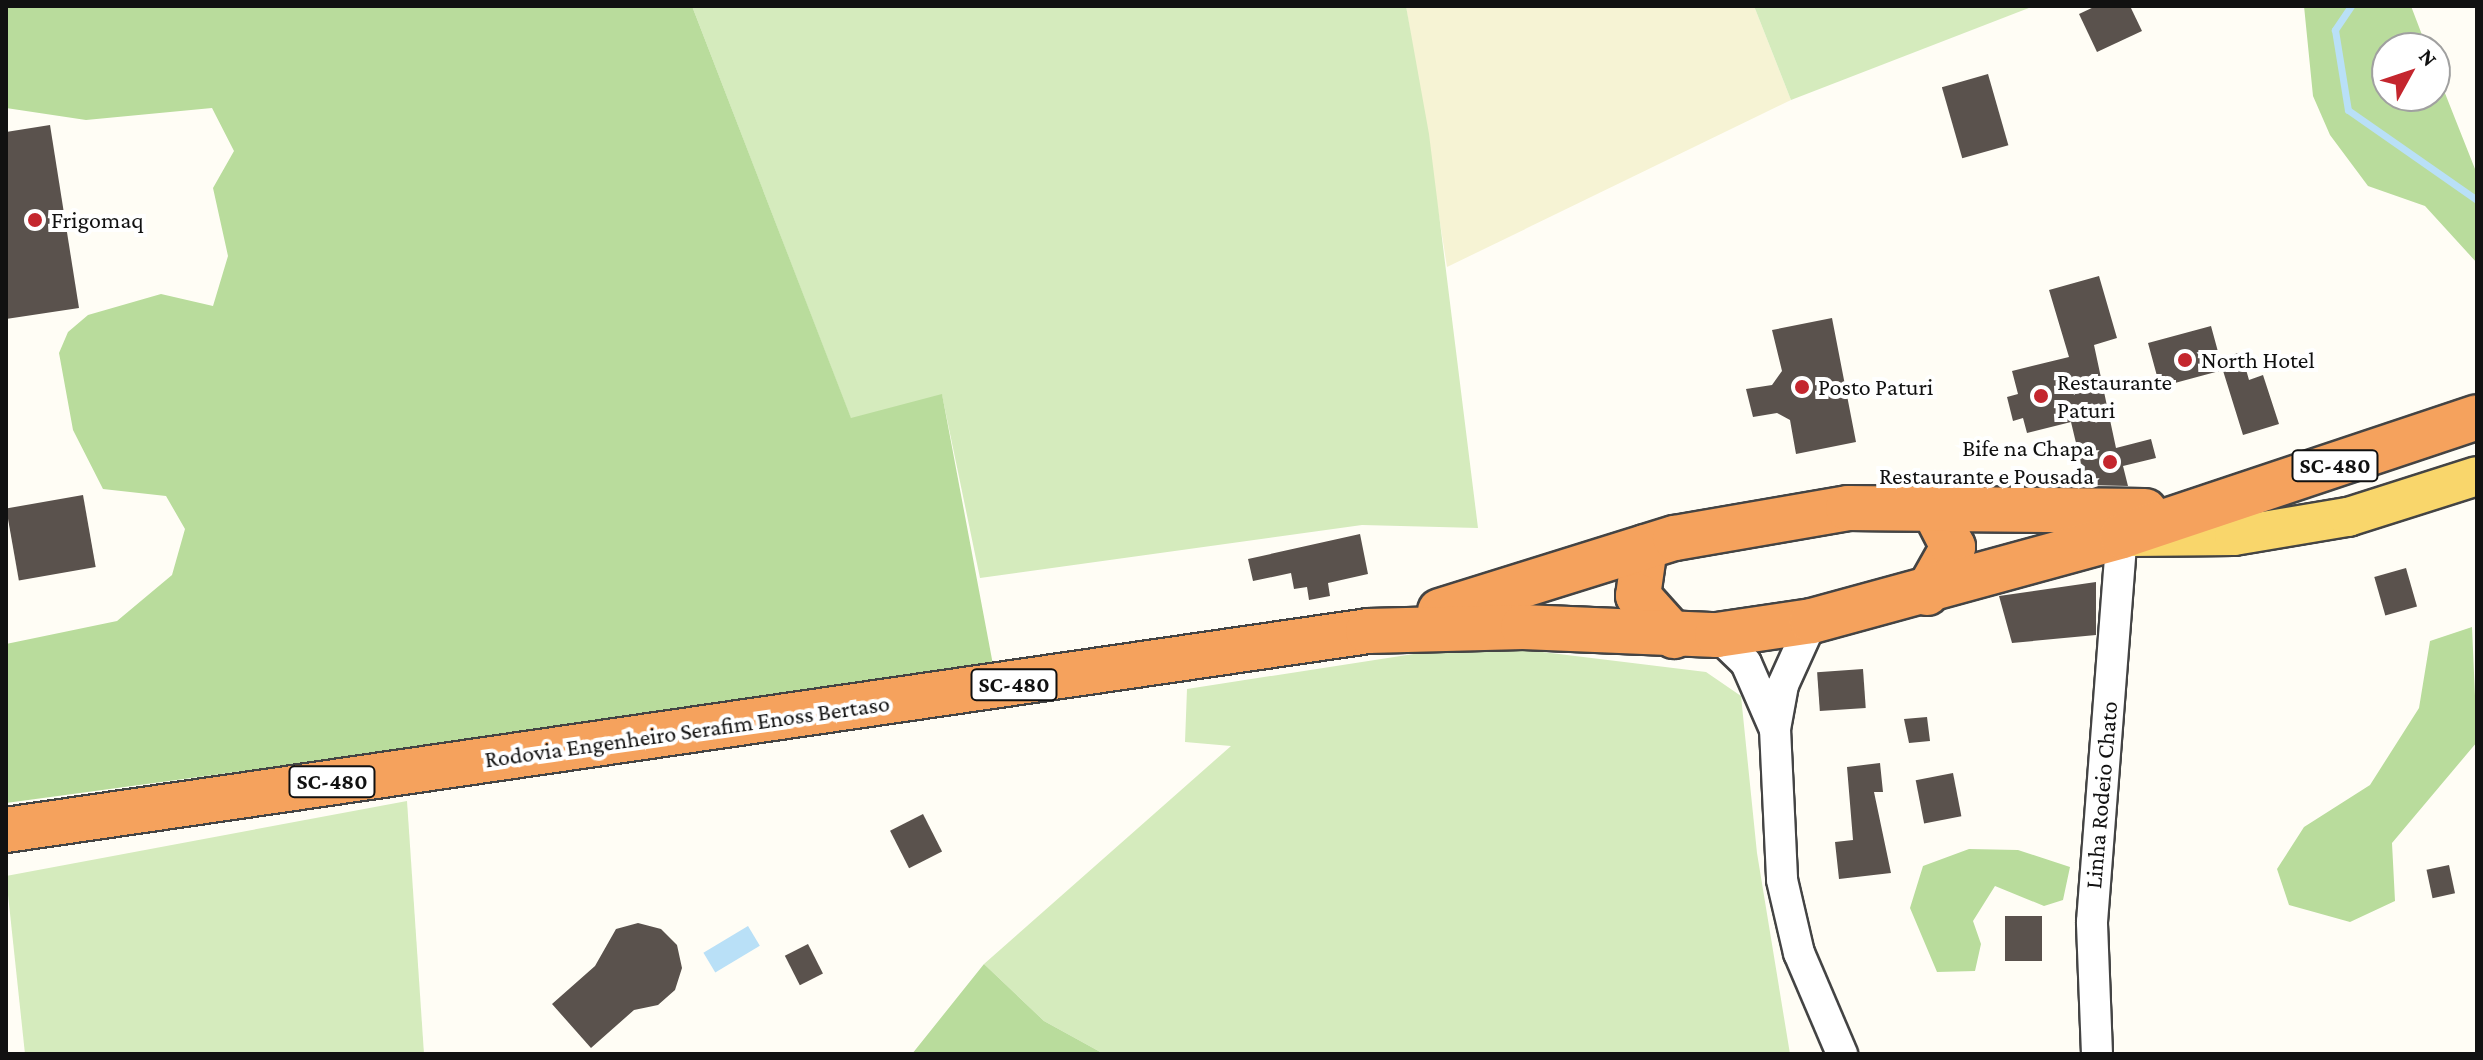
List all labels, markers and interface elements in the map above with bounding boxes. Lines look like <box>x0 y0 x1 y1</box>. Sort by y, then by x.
north arrow <box>2371 32 2451 112</box>
text: N <box>2414 44 2443 71</box>
place label: Frigomaq <box>51 206 144 234</box>
marker: Frigomaq <box>26 211 44 229</box>
place label: North Hotel <box>2201 346 2315 374</box>
marker: North Hotel <box>2176 351 2194 369</box>
place label: Restaurante Paturi <box>2057 368 2172 424</box>
place label: Posto Paturi <box>1818 373 1933 401</box>
marker: Posto Paturi <box>1793 378 1811 396</box>
marker: Restaurante Paturi <box>2032 387 2050 405</box>
place label: Bife na Chapa Restaurante e Pousada <box>1879 434 2094 490</box>
road number: SC-480 <box>2291 448 2379 484</box>
marker: Bife na Chapa Restaurante e Pousada <box>2101 453 2119 471</box>
road number: SC-480 <box>970 667 1058 703</box>
street label: Rodovia Engenheiro Serafim Enoss Bertaso <box>483 688 891 774</box>
street label: Linha Rodeio Chato <box>2078 700 2124 890</box>
road number: SC-480 <box>288 764 376 800</box>

